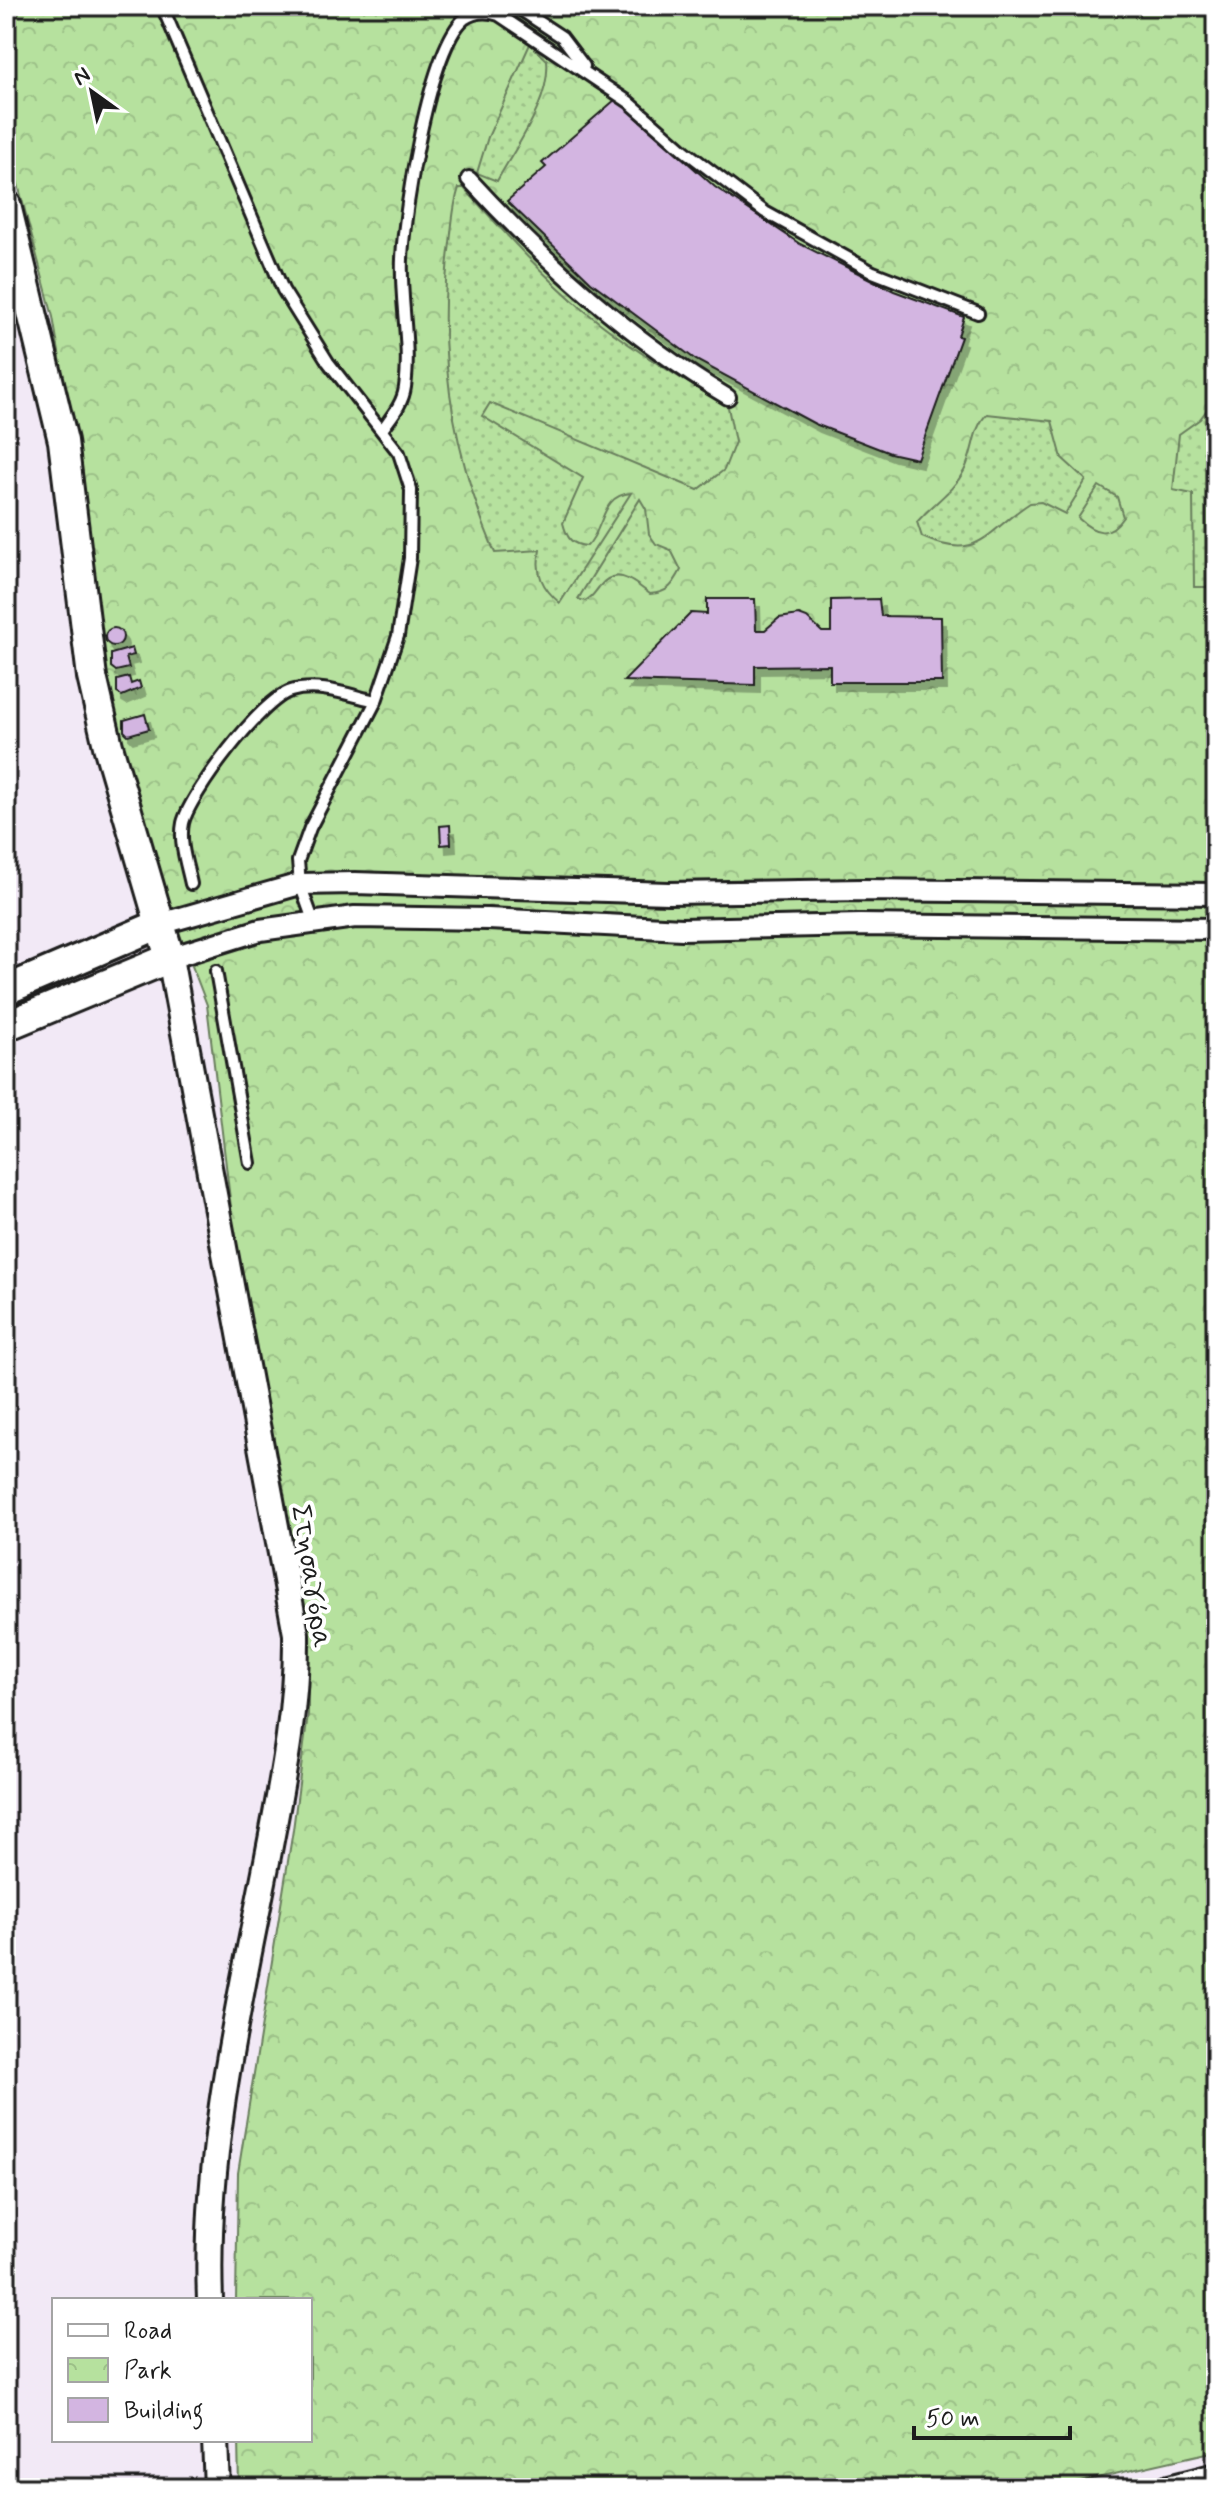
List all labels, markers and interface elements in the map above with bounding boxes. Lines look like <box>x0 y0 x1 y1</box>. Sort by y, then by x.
north arrow <box>52 52 132 132</box>
text: N <box>68 61 96 93</box>
street label: Στησαγόρα <box>281 1502 340 1651</box>
legend <box>52 2298 312 2442</box>
text: Road <box>124 2316 172 2347</box>
text: Park <box>124 2356 172 2387</box>
scale bar <box>914 2390 1070 2440</box>
text: Building <box>124 2396 204 2430</box>
text: 50 m <box>926 2404 980 2435</box>

